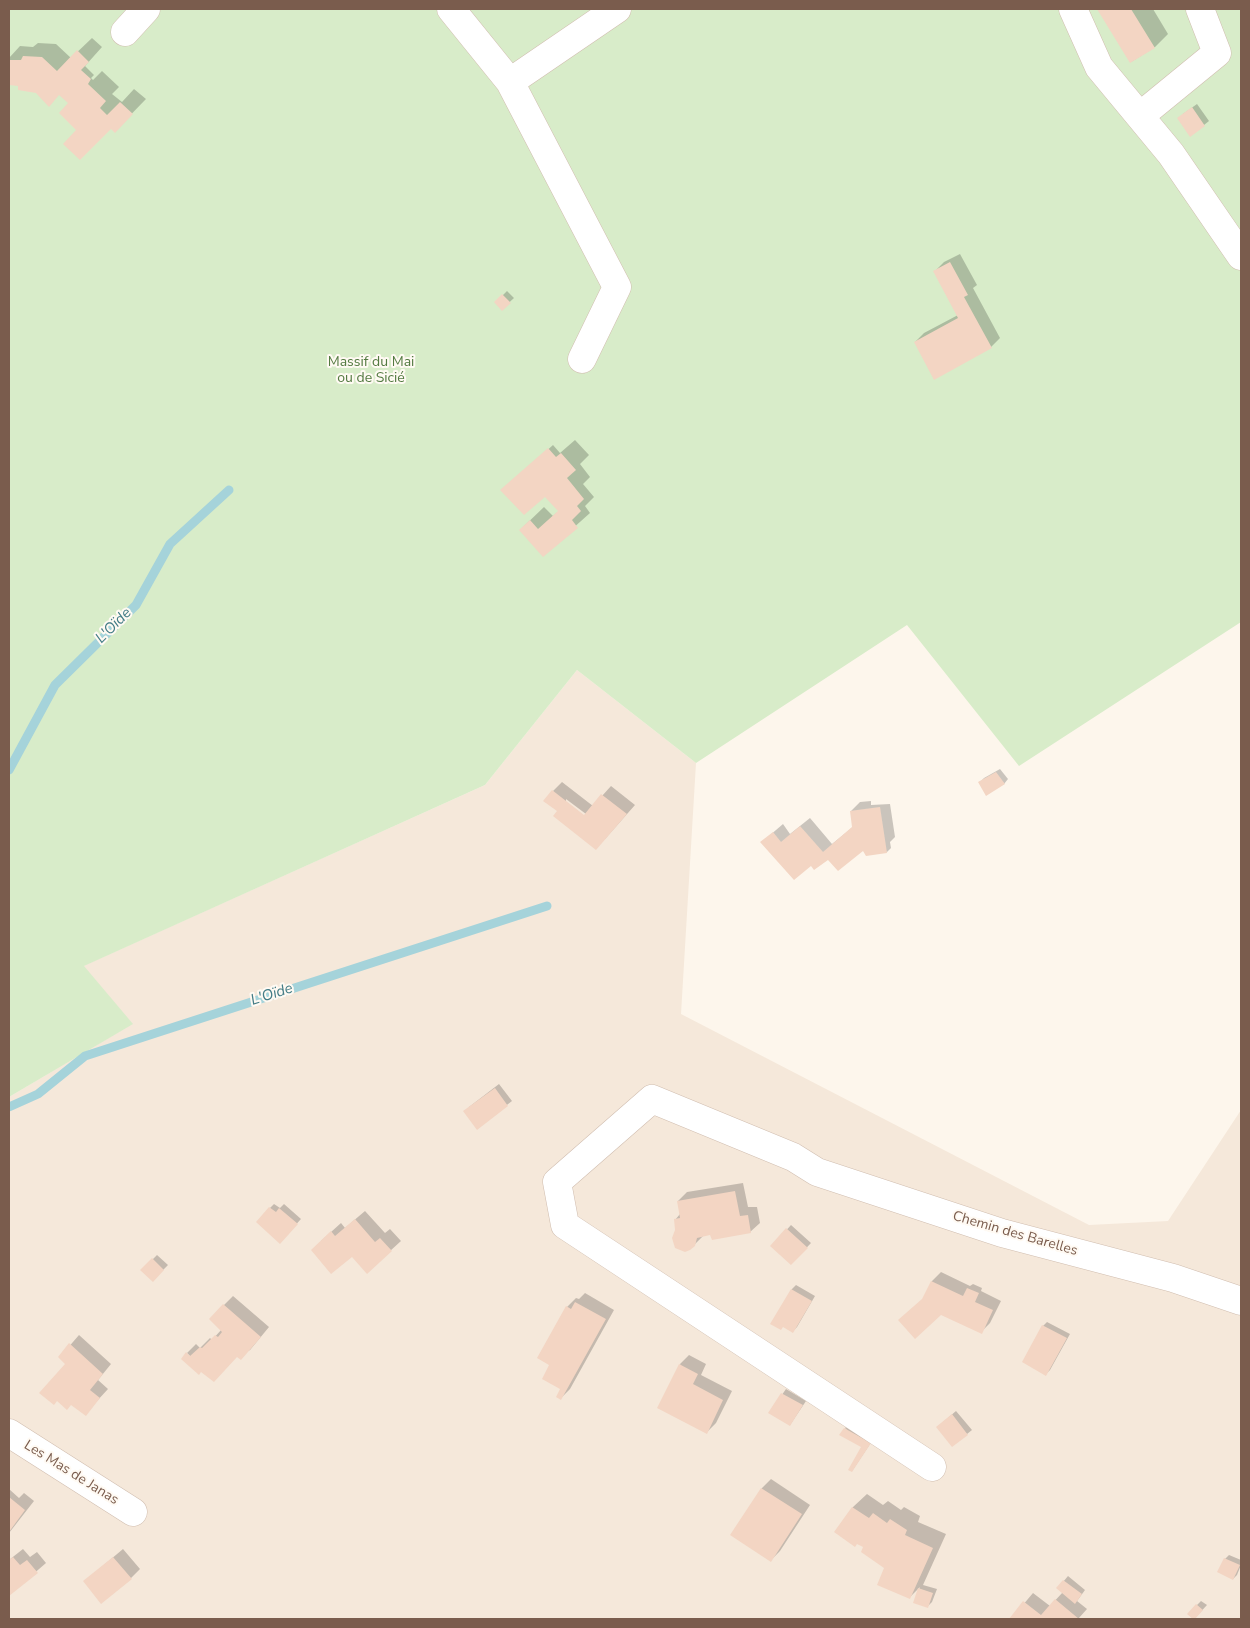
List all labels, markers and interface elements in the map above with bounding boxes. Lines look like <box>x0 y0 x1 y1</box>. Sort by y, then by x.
park label: Massif du Mai ou de Sicié <box>328 355 414 388</box>
water label: L'Oïde <box>92 604 136 648</box>
water label: L'Oïde <box>249 980 295 1010</box>
street label: Chemin des Barelles <box>951 1208 1079 1260</box>
street label: Les Mas de Janas <box>21 1437 121 1509</box>

